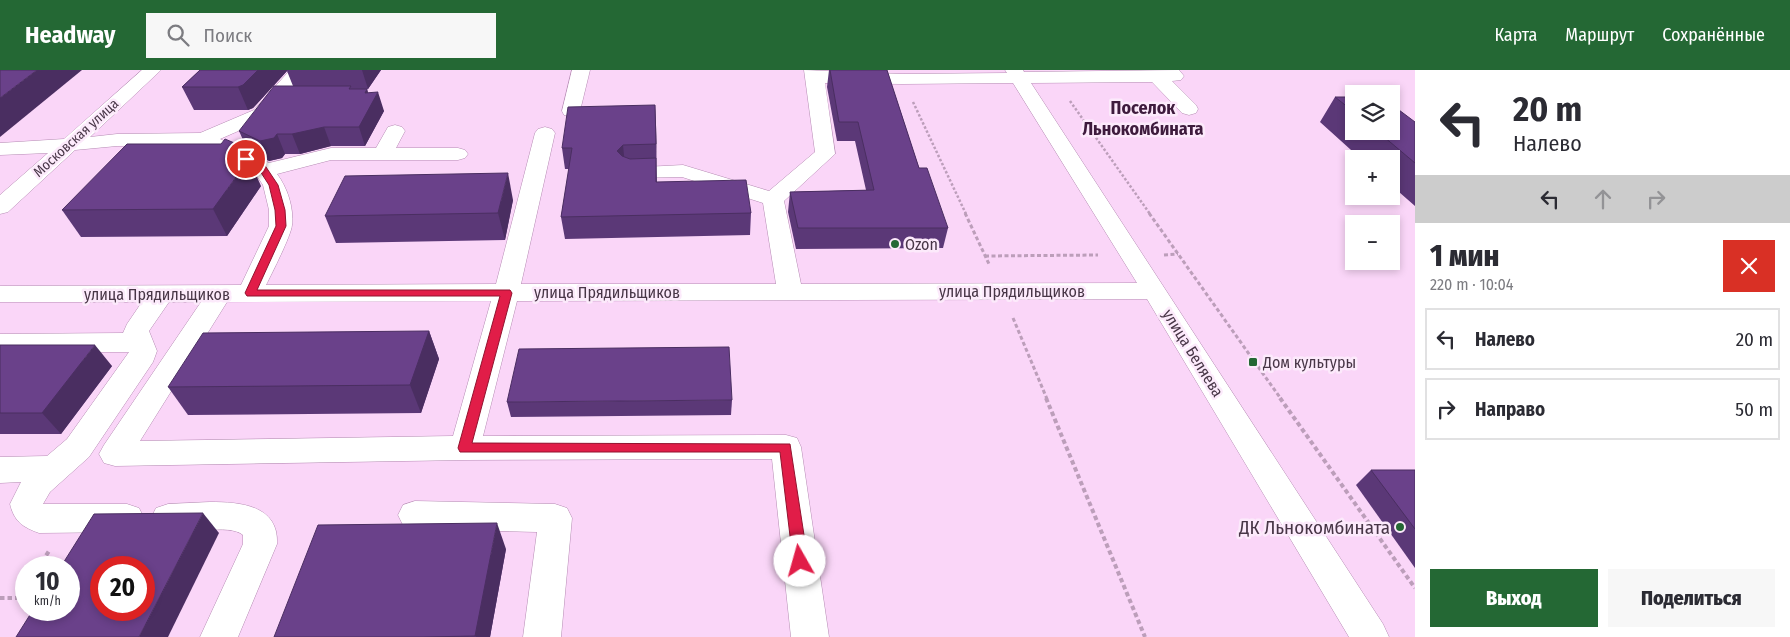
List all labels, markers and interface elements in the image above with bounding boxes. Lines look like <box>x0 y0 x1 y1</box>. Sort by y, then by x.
search box <box>146 13 496 58</box>
text: Headway <box>25 21 116 49</box>
icon: search <box>164 21 192 49</box>
text: Поиск <box>204 24 252 47</box>
text: Карта <box>1494 24 1537 46</box>
text: Маршрут <box>1565 24 1634 46</box>
text: Сохранённые <box>1662 24 1765 46</box>
map controls <box>1345 85 1400 270</box>
button: layers <box>1345 85 1400 140</box>
text: 20 m <box>1513 88 1582 130</box>
icon: left <box>1430 90 1495 155</box>
street label: Московская улица <box>30 95 122 181</box>
district label: Поселок Льнокомбината <box>1082 97 1204 140</box>
text: Налево <box>1513 130 1582 157</box>
pin <box>225 138 267 180</box>
icon: arrive <box>232 145 260 173</box>
button: + <box>1345 150 1400 205</box>
icon: left <box>1536 185 1564 213</box>
icon: ahead <box>1589 185 1617 213</box>
icon: right <box>1642 185 1670 213</box>
button: − <box>1345 215 1400 270</box>
place label: Ozon <box>905 235 938 254</box>
marker: Ozon <box>889 238 901 250</box>
text: 1 мин <box>1430 238 1499 274</box>
button: close <box>1723 240 1775 292</box>
text: 220 m · 10:04 <box>1430 275 1513 294</box>
street label: улица Прядильщиков <box>939 282 1085 301</box>
street label: улица Прядильщиков <box>534 283 680 302</box>
street label: улица Прядильщиков <box>84 285 230 304</box>
street label: улица Беляева <box>1159 306 1228 400</box>
icon: left <box>1432 325 1460 353</box>
text: Налево <box>1475 328 1535 351</box>
text: 20 m <box>1736 328 1773 351</box>
place label: Дом культуры <box>1262 353 1356 372</box>
marker: Дом культуры <box>1247 356 1259 368</box>
icon: right <box>1432 395 1460 423</box>
text: Направо <box>1475 398 1545 421</box>
text: 50 m <box>1735 398 1773 421</box>
place label: ДК Льнокомбината <box>1238 516 1390 539</box>
marker: ДК Льнокомбината <box>1394 521 1406 533</box>
position arrow <box>773 534 825 586</box>
speed limit sign: 20 <box>90 556 155 621</box>
text: 10 <box>35 567 60 597</box>
button: Выход <box>1430 569 1598 627</box>
button: Поделиться <box>1608 569 1775 627</box>
text: km/h <box>34 594 61 608</box>

